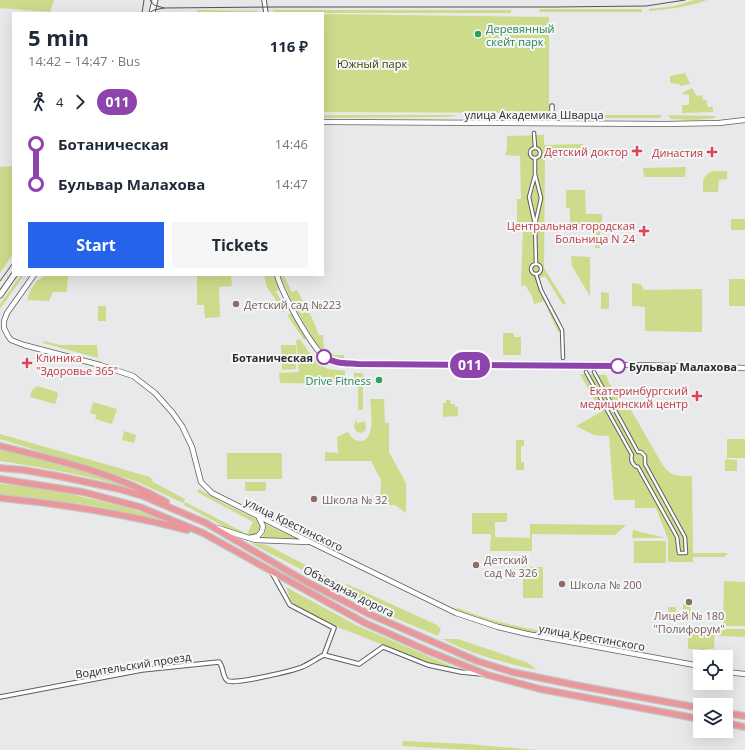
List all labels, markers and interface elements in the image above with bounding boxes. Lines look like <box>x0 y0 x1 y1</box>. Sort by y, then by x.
place label: Деревянный скейт парк <box>486 21 554 49</box>
text: 5 min <box>28 22 89 52</box>
marker: Деревянный скейт парк <box>473 29 483 39</box>
text: 116 ₽ <box>270 36 308 56</box>
text: 14:42 – 14:47 · Bus <box>28 52 140 70</box>
park label: Южный парк <box>337 56 407 71</box>
icon: walk <box>28 91 50 113</box>
icon: forward <box>69 91 91 113</box>
text: 011 <box>105 92 129 111</box>
text: 4 <box>56 93 63 111</box>
street label: улица Академика Шварца <box>464 107 604 122</box>
text: Ботаническая <box>58 134 169 154</box>
text: 14:46 <box>275 135 308 153</box>
place label: Детский доктор <box>544 144 628 159</box>
marker: Детский доктор <box>631 145 643 157</box>
place label: Династия <box>652 145 703 160</box>
marker: Династия <box>706 146 718 158</box>
text: Бульвар Малахова <box>58 174 205 194</box>
text: 14:47 <box>275 175 308 193</box>
place label: Центральная городская Больница N 24 <box>507 218 636 246</box>
button: Start <box>28 222 164 268</box>
button: Tickets <box>172 222 308 268</box>
marker: Центральная городская Больница N 24 <box>638 225 650 237</box>
place label: Детский сад №223 <box>244 297 341 312</box>
marker: Детский сад №223 <box>231 299 241 309</box>
marker: Ботаническая <box>316 349 332 365</box>
place label: Клиника "Здоровье 365" <box>36 350 118 378</box>
place label: Ботаническая <box>232 350 313 365</box>
line badge: 011 <box>447 352 493 378</box>
text: 011 <box>458 355 482 374</box>
marker: Клиника "Здоровье 365" <box>21 357 33 369</box>
marker: Бульвар Малахова <box>610 358 626 374</box>
place label: Бульвар Малахова <box>629 359 737 374</box>
place label: Drive Fitness <box>305 373 371 388</box>
marker: Drive Fitness <box>374 375 384 385</box>
place label: Екатеринбургский медицинский центр <box>580 383 688 411</box>
marker: Екатеринбургский медицинский центр <box>691 390 703 402</box>
place label: Школа № 32 <box>322 492 388 507</box>
street label: улица Крестинского <box>242 494 346 554</box>
marker: Школа № 32 <box>309 494 319 504</box>
place label: Детский сад № 326 <box>484 552 538 580</box>
marker: Детский сад № 326 <box>471 560 481 570</box>
street label: Объездная дорога <box>301 562 397 620</box>
place label: Школа № 200 <box>570 577 642 592</box>
marker: Школа № 200 <box>557 579 567 589</box>
marker: Лицей № 180 "Полифорум" <box>684 597 694 607</box>
place label: Лицей № 180 "Полифорум" <box>653 608 725 636</box>
street label: улица Крестинского <box>538 620 647 654</box>
street label: Водительский проезд <box>74 648 193 682</box>
map controls <box>693 650 733 738</box>
button: locate <box>693 650 733 690</box>
button: layers <box>693 698 733 738</box>

